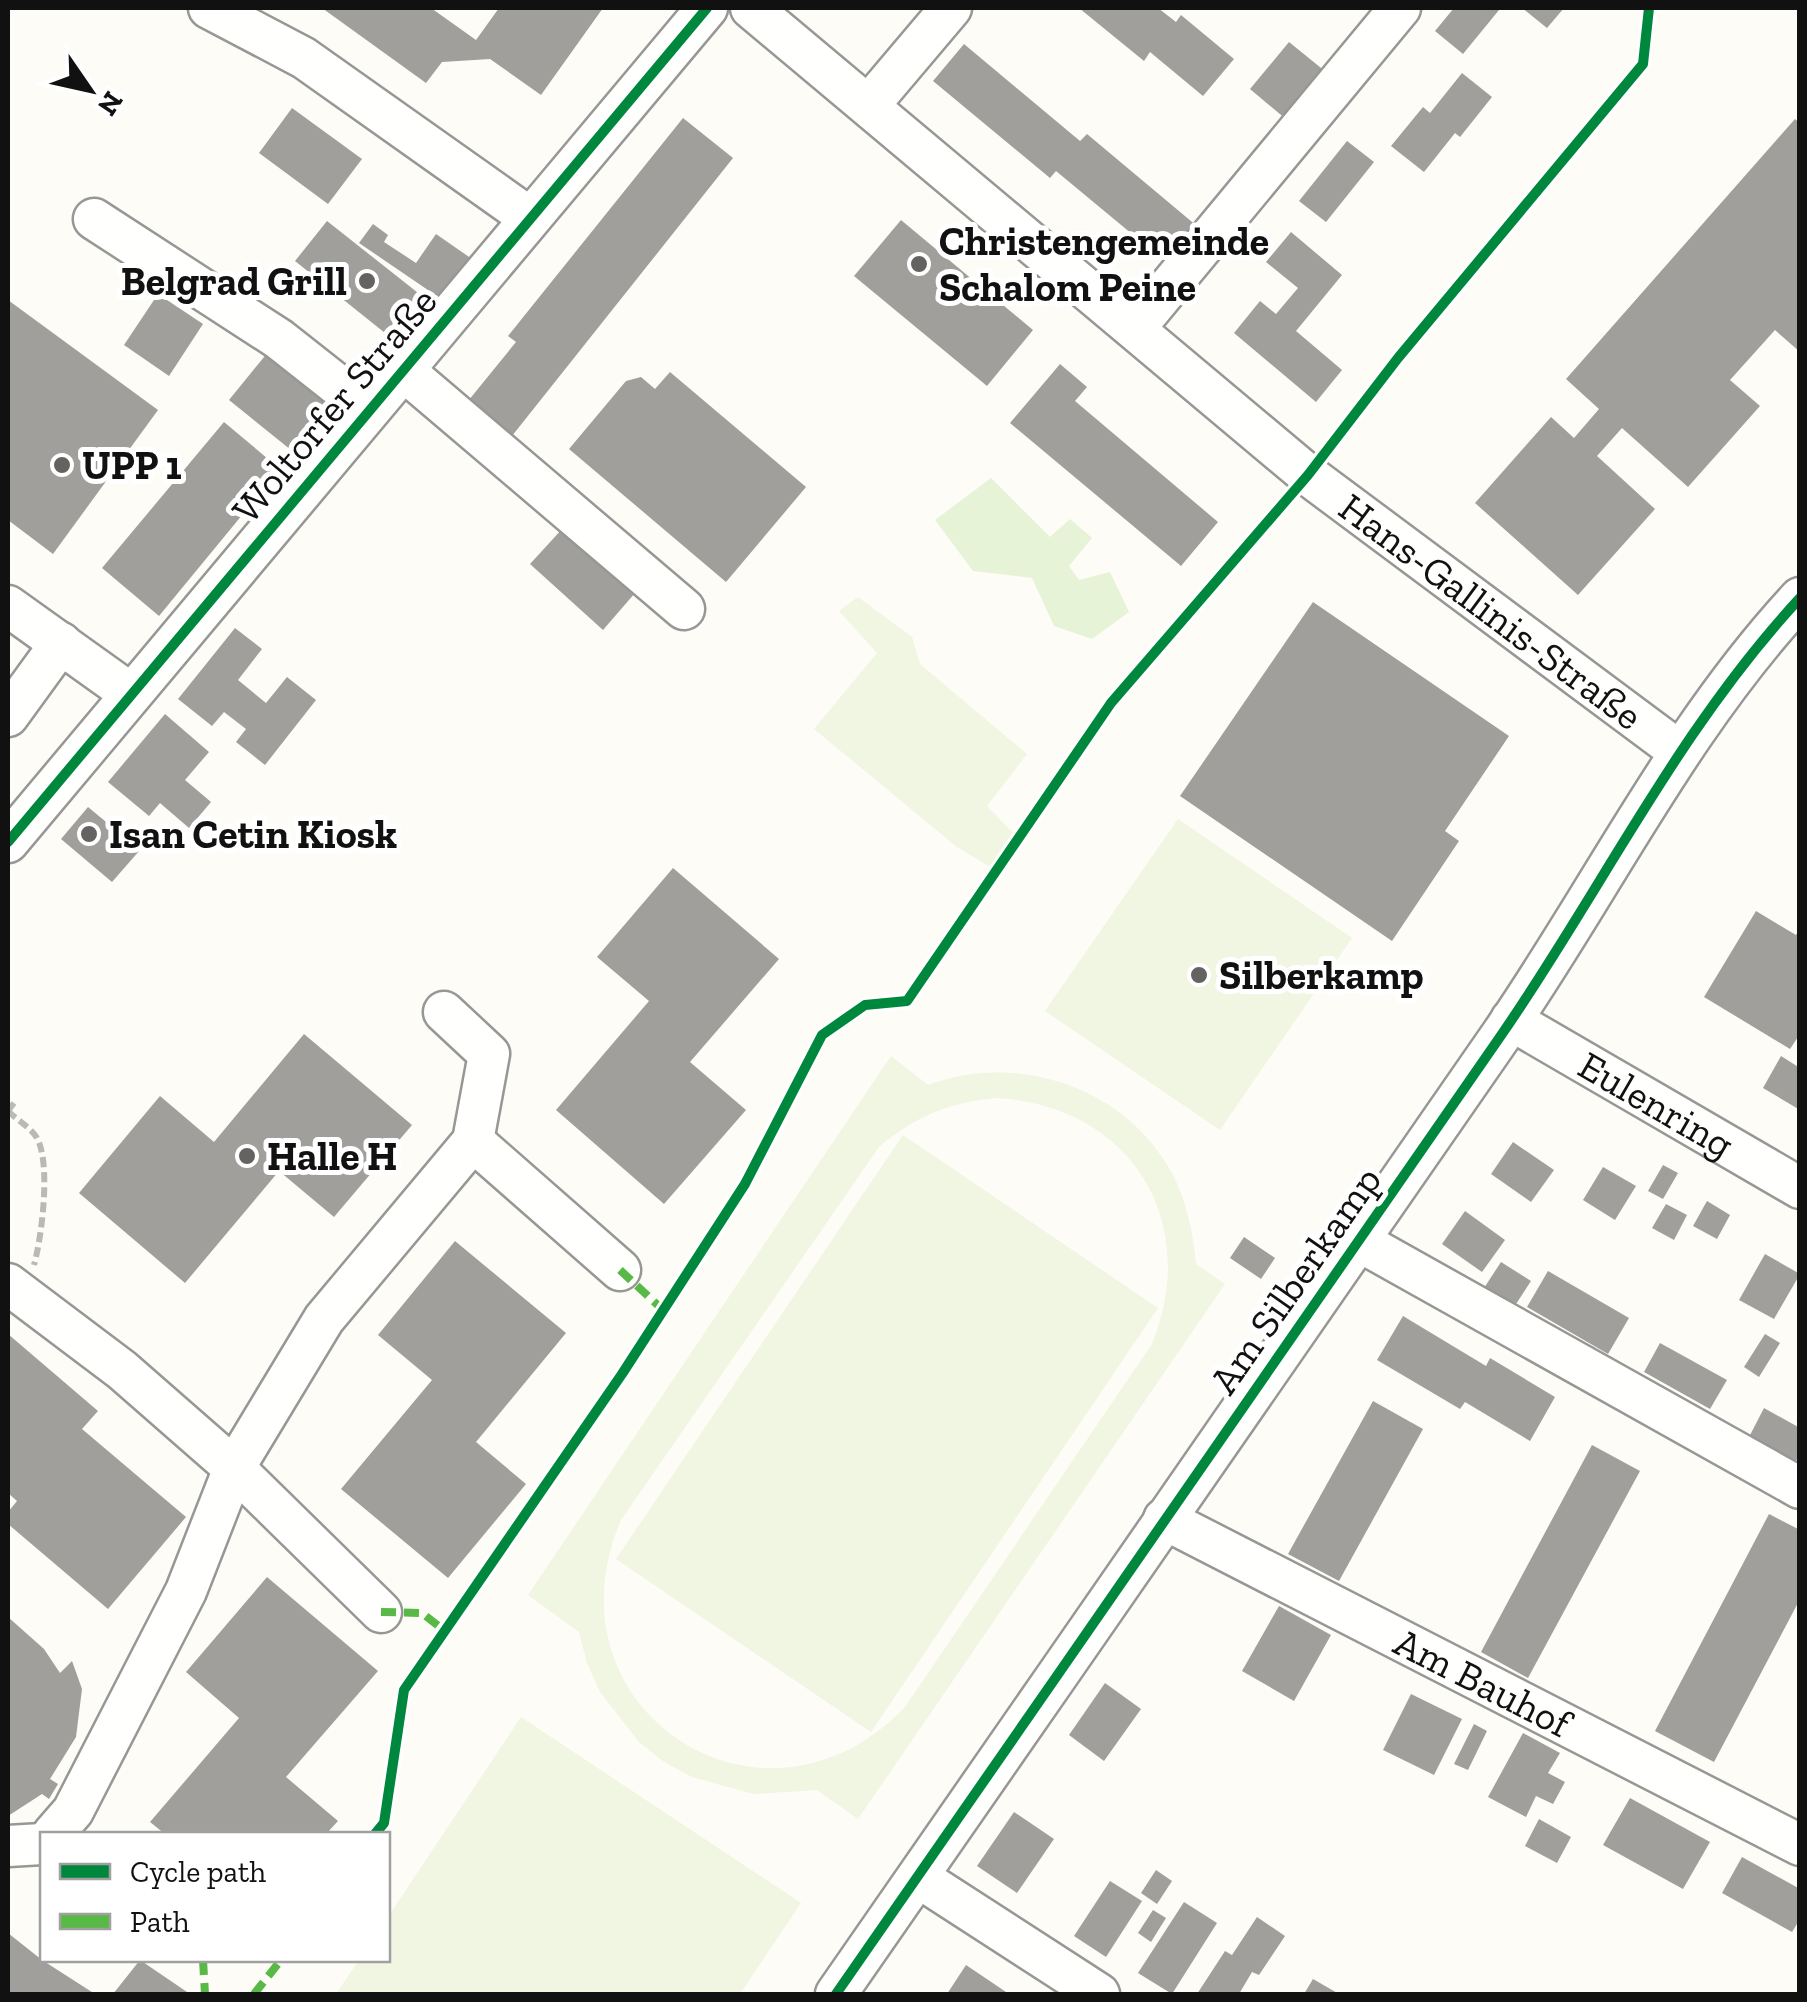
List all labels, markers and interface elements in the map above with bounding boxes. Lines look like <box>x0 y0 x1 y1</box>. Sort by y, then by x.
north arrow <box>40 40 140 140</box>
text: N <box>91 86 130 122</box>
place label: Christengemeinde Schalom Peine <box>939 217 1269 311</box>
marker: Christengemeinde Schalom Peine <box>908 253 930 275</box>
place label: Belgrad Grill <box>121 257 347 305</box>
marker: Belgrad Grill <box>356 270 378 292</box>
street label: Woltorfer Straße <box>222 278 446 532</box>
place label: UPP 1 <box>82 441 182 489</box>
marker: UPP 1 <box>51 454 73 476</box>
street label: Hans-Gallinis-Straße <box>1330 483 1652 740</box>
place label: Isan Cetin Kiosk <box>109 810 397 858</box>
marker: Isan Cetin Kiosk <box>78 823 100 845</box>
place label: Silberkamp <box>1219 951 1424 999</box>
marker: Silberkamp <box>1188 964 1210 986</box>
street label: Eulenring <box>1570 1041 1742 1168</box>
place label: Halle H <box>267 1132 397 1180</box>
marker: Halle H <box>236 1145 258 1167</box>
street label: Am Silberkamp <box>1199 1157 1391 1403</box>
street label: Am Bauhof <box>1387 1617 1581 1749</box>
legend <box>40 1832 390 1962</box>
text: Cycle path <box>130 1854 266 1890</box>
text: Path <box>130 1904 190 1940</box>

